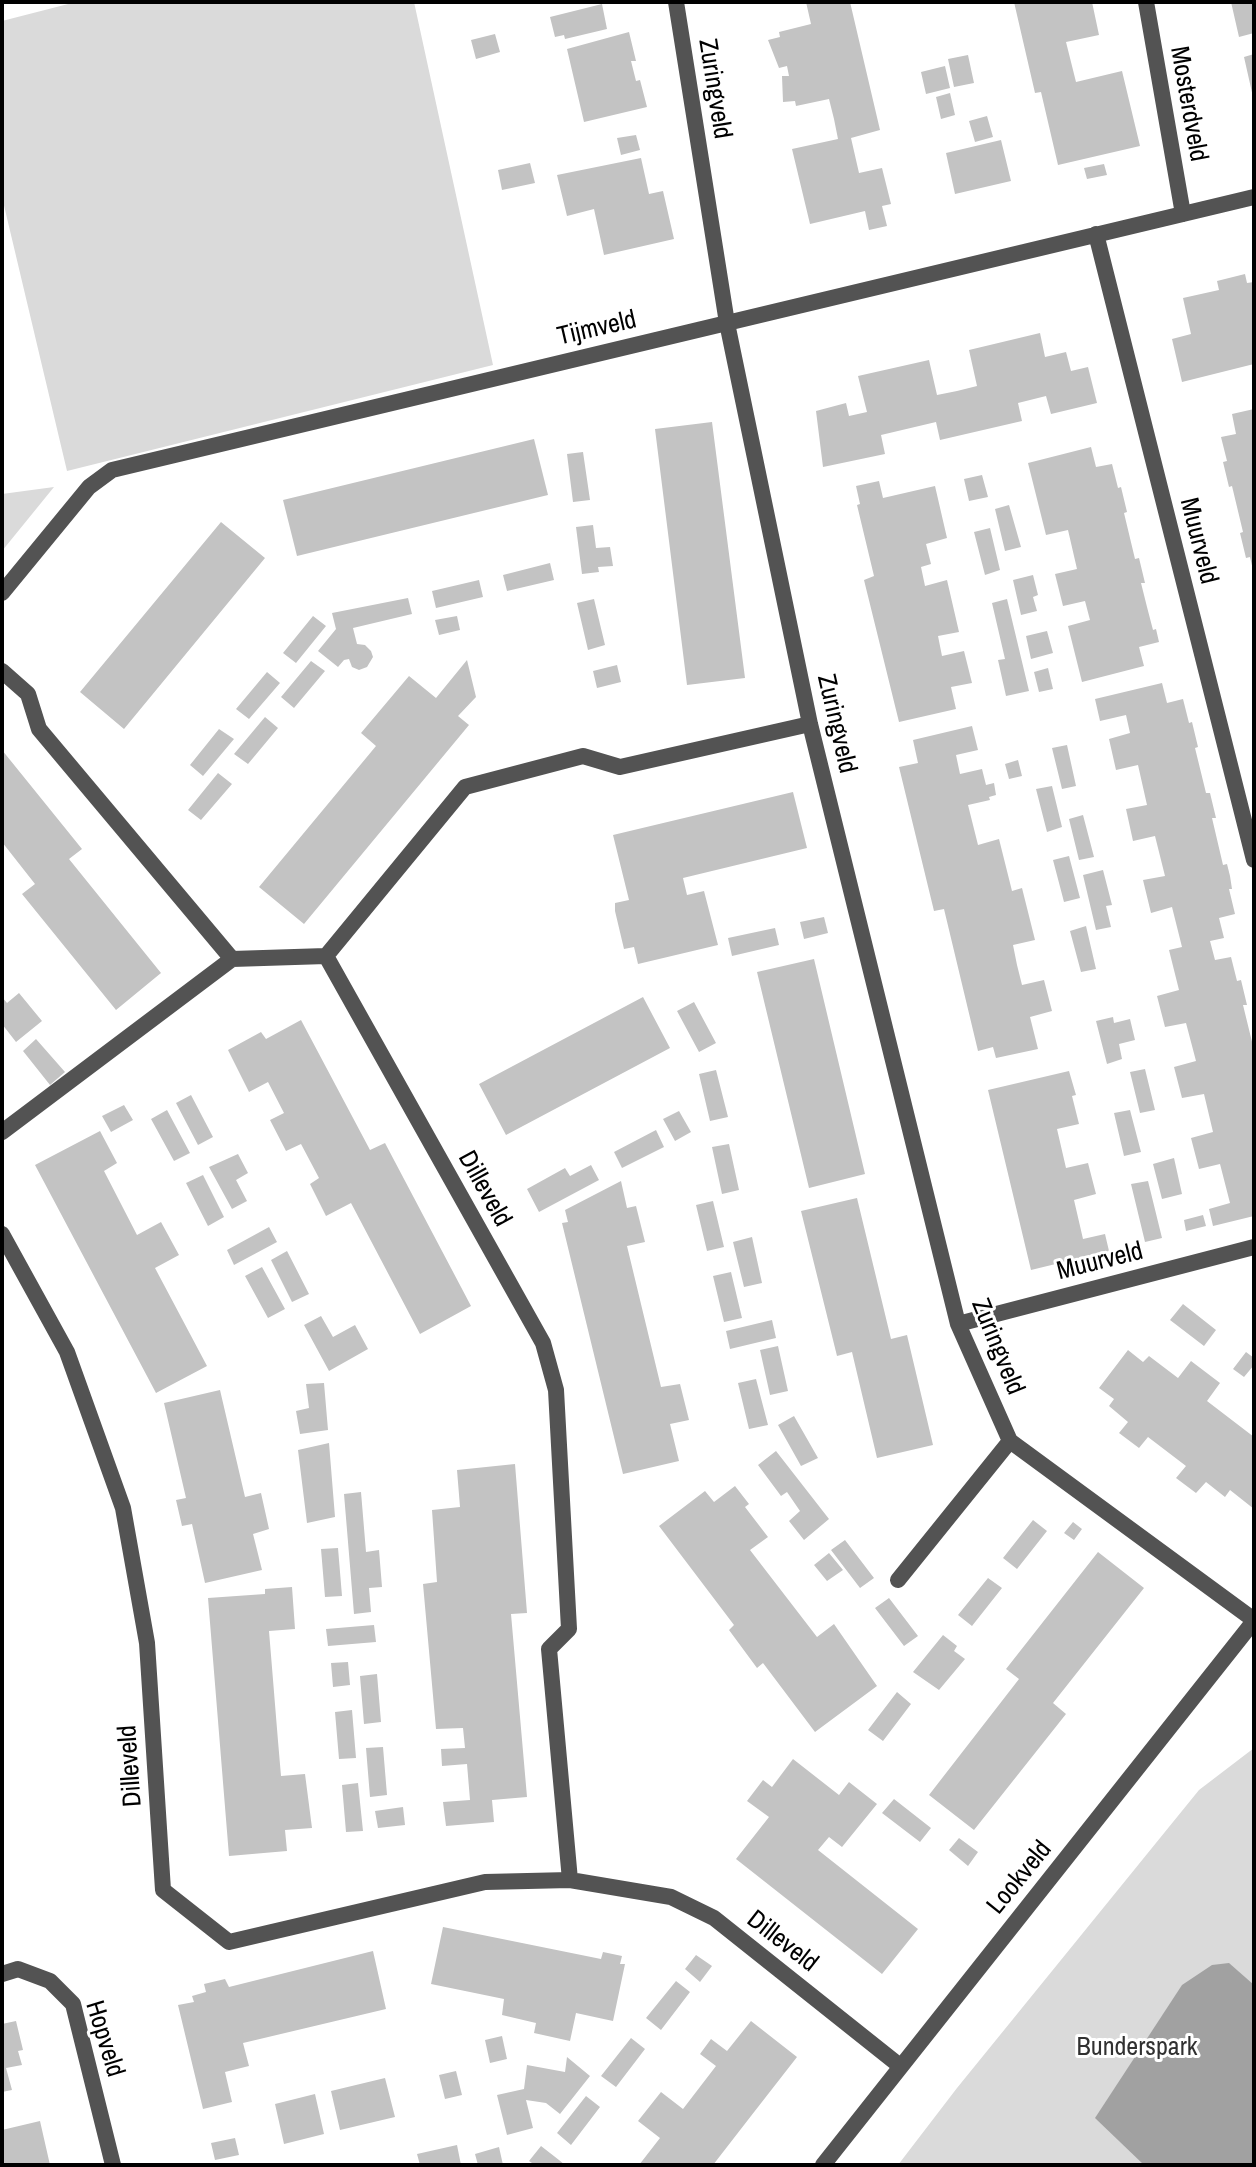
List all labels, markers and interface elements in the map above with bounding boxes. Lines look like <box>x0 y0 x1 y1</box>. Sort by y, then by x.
street label: Zuringveld <box>691 37 737 141</box>
street label: Mosterdveld <box>1163 44 1213 164</box>
street label: Tijmveld <box>554 305 640 353</box>
street label: Muurveld <box>1172 495 1224 587</box>
street label: Zuringveld <box>809 671 863 777</box>
street label: Dilleveld <box>451 1146 517 1232</box>
street label: Muurveld <box>1054 1236 1146 1288</box>
street label: Zuringveld <box>964 1294 1030 1400</box>
street label: Dilleveld <box>113 1724 149 1808</box>
street label: Lookveld <box>981 1835 1059 1921</box>
street label: Dilleveld <box>740 1905 824 1979</box>
street label: Hopveld <box>78 1997 130 2081</box>
park label: Bunderspark <box>1077 2032 1197 2064</box>

